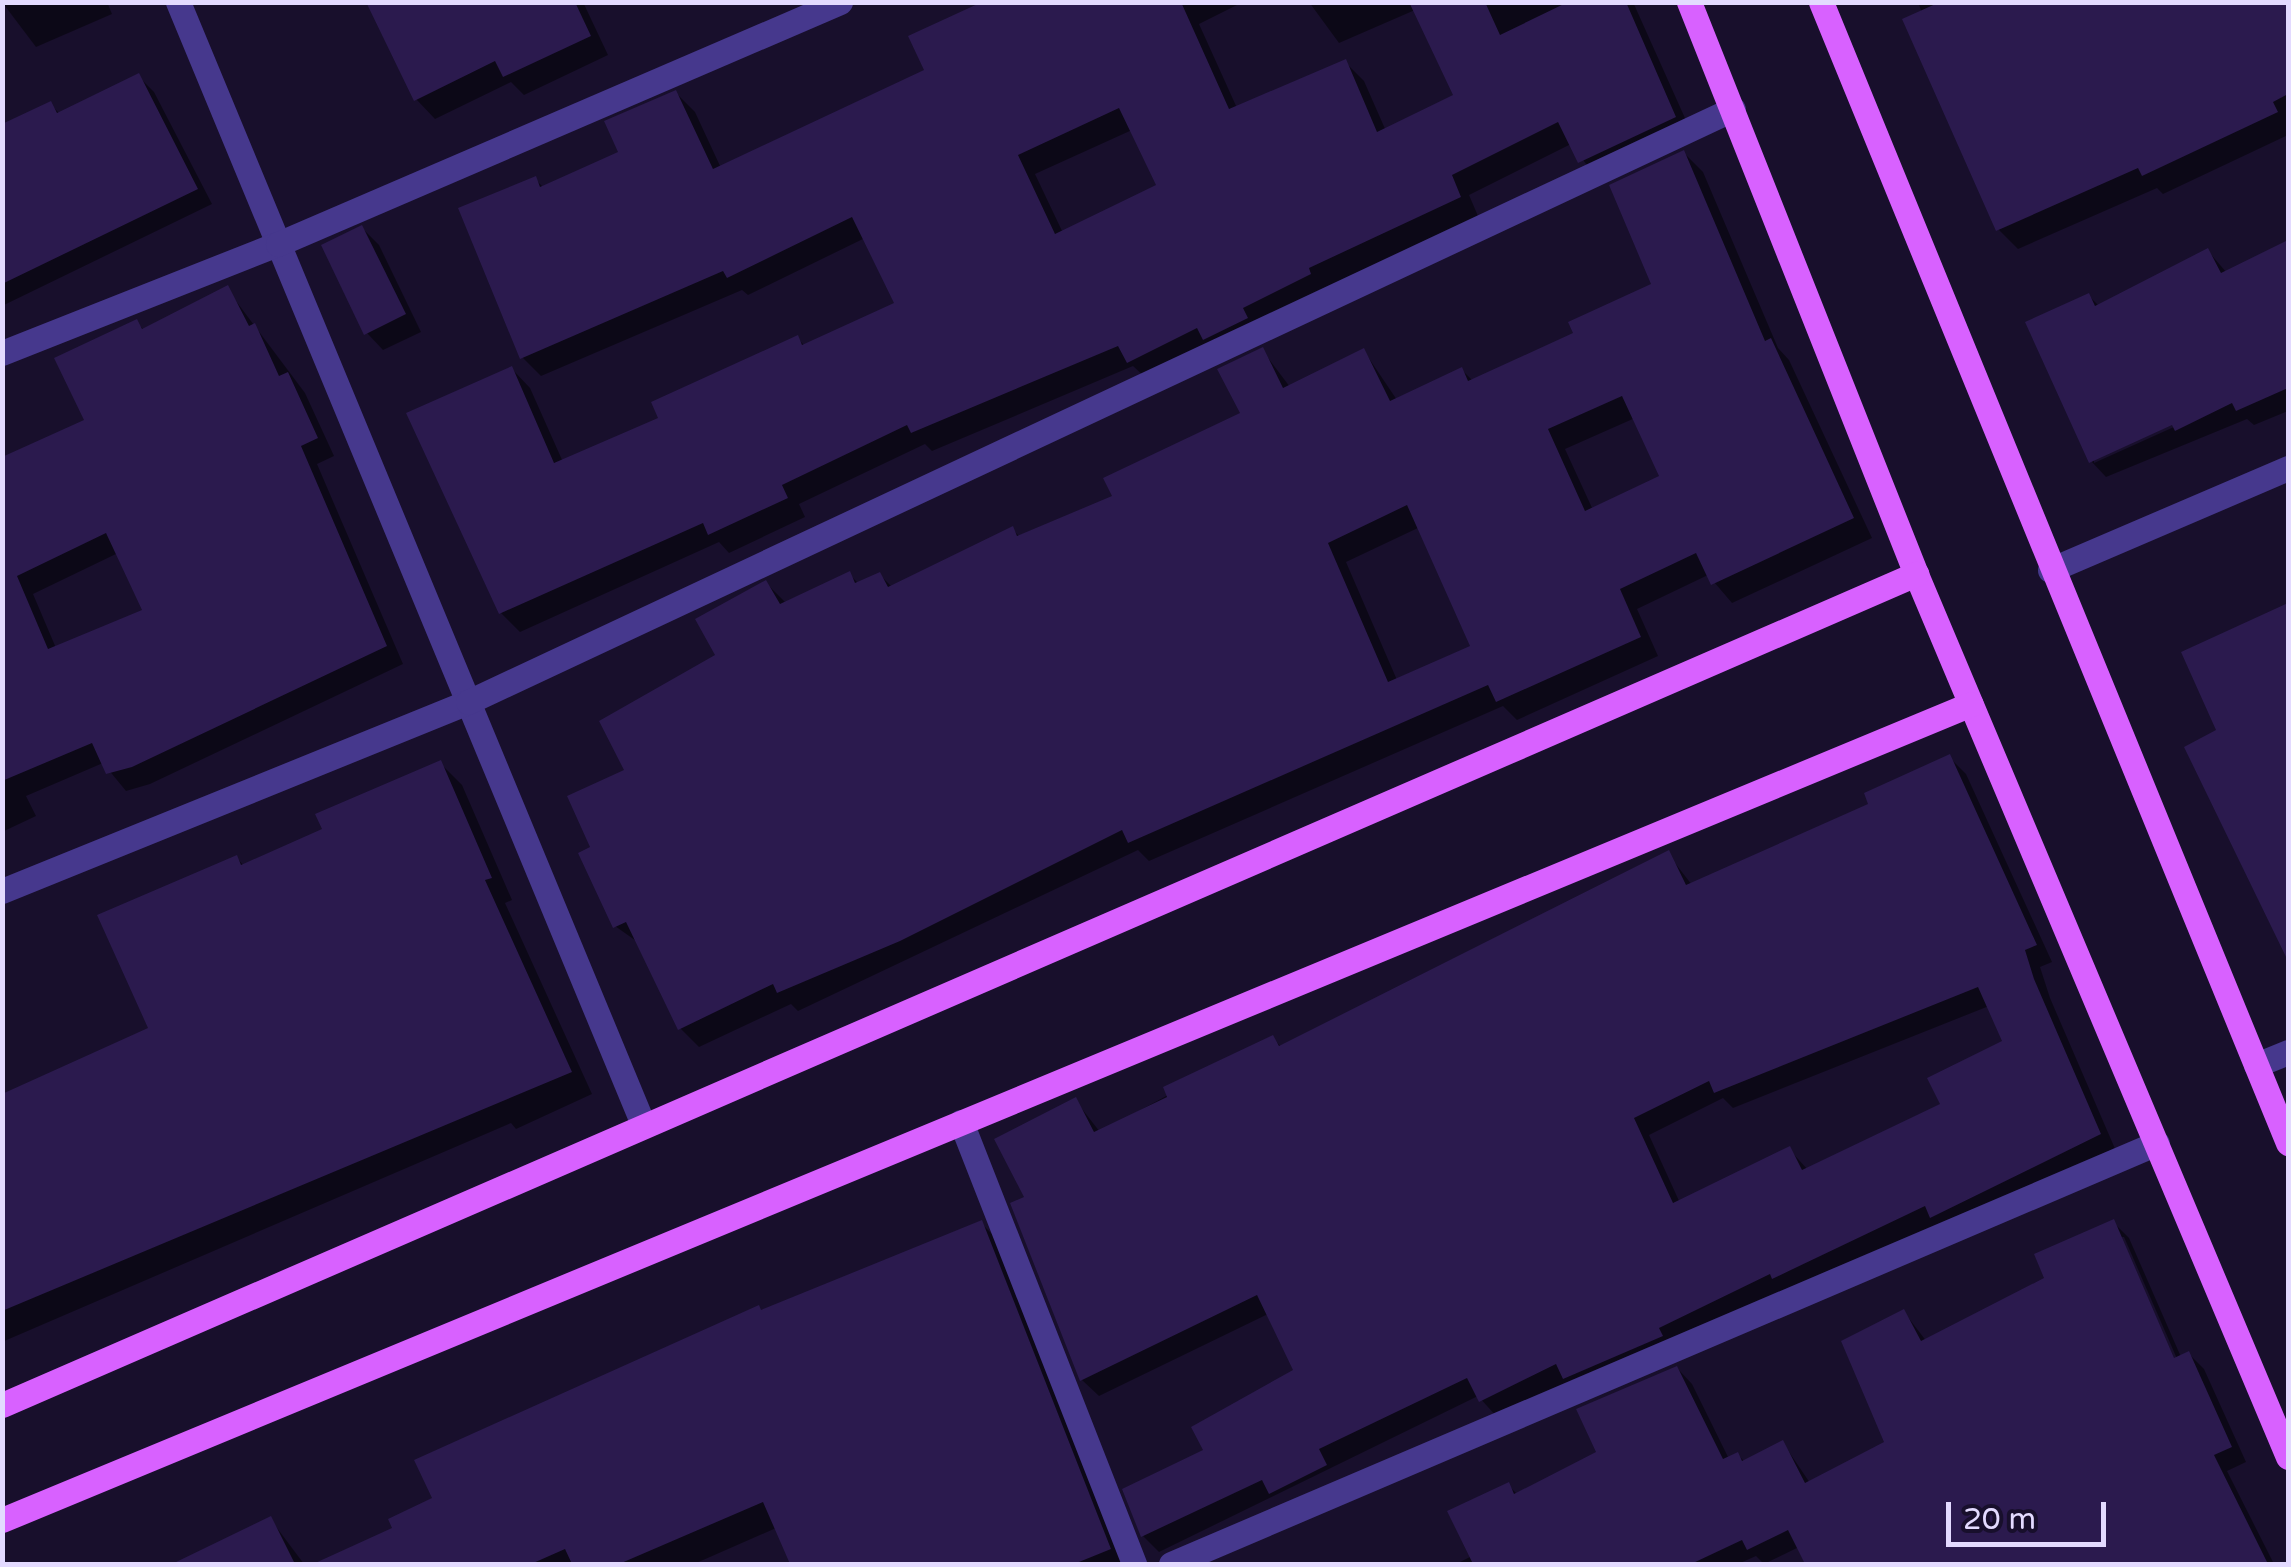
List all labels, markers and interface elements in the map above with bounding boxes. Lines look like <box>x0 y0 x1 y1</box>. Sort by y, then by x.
scale bar <box>1951 1482 2111 1544</box>
text: 20 m <box>1963 1501 2036 1538</box>

